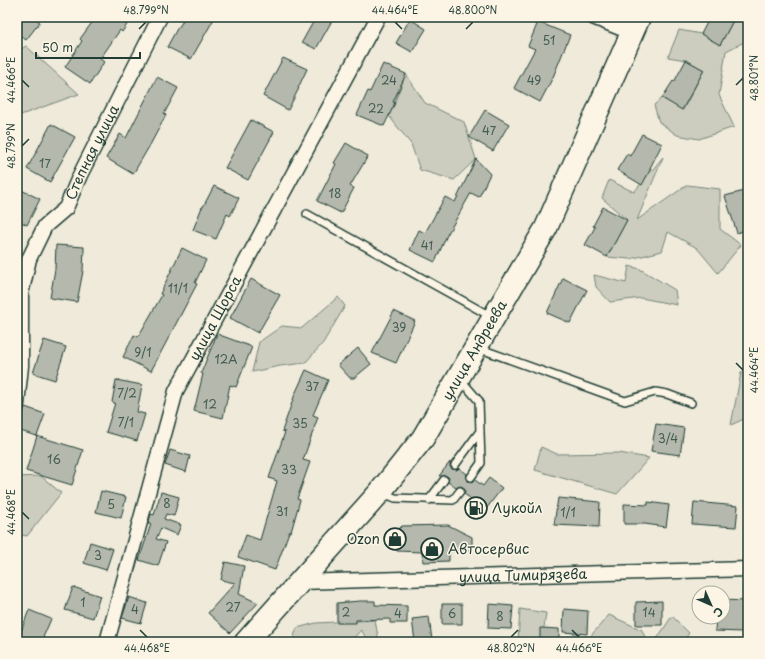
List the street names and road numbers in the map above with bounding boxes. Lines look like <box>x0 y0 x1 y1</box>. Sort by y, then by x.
street label: Степная улица <box>60 101 124 203</box>
street label: улица Щорса <box>183 272 246 364</box>
street label: улица Андреева <box>436 296 512 404</box>
street label: улица Тимирязева <box>458 563 588 587</box>

